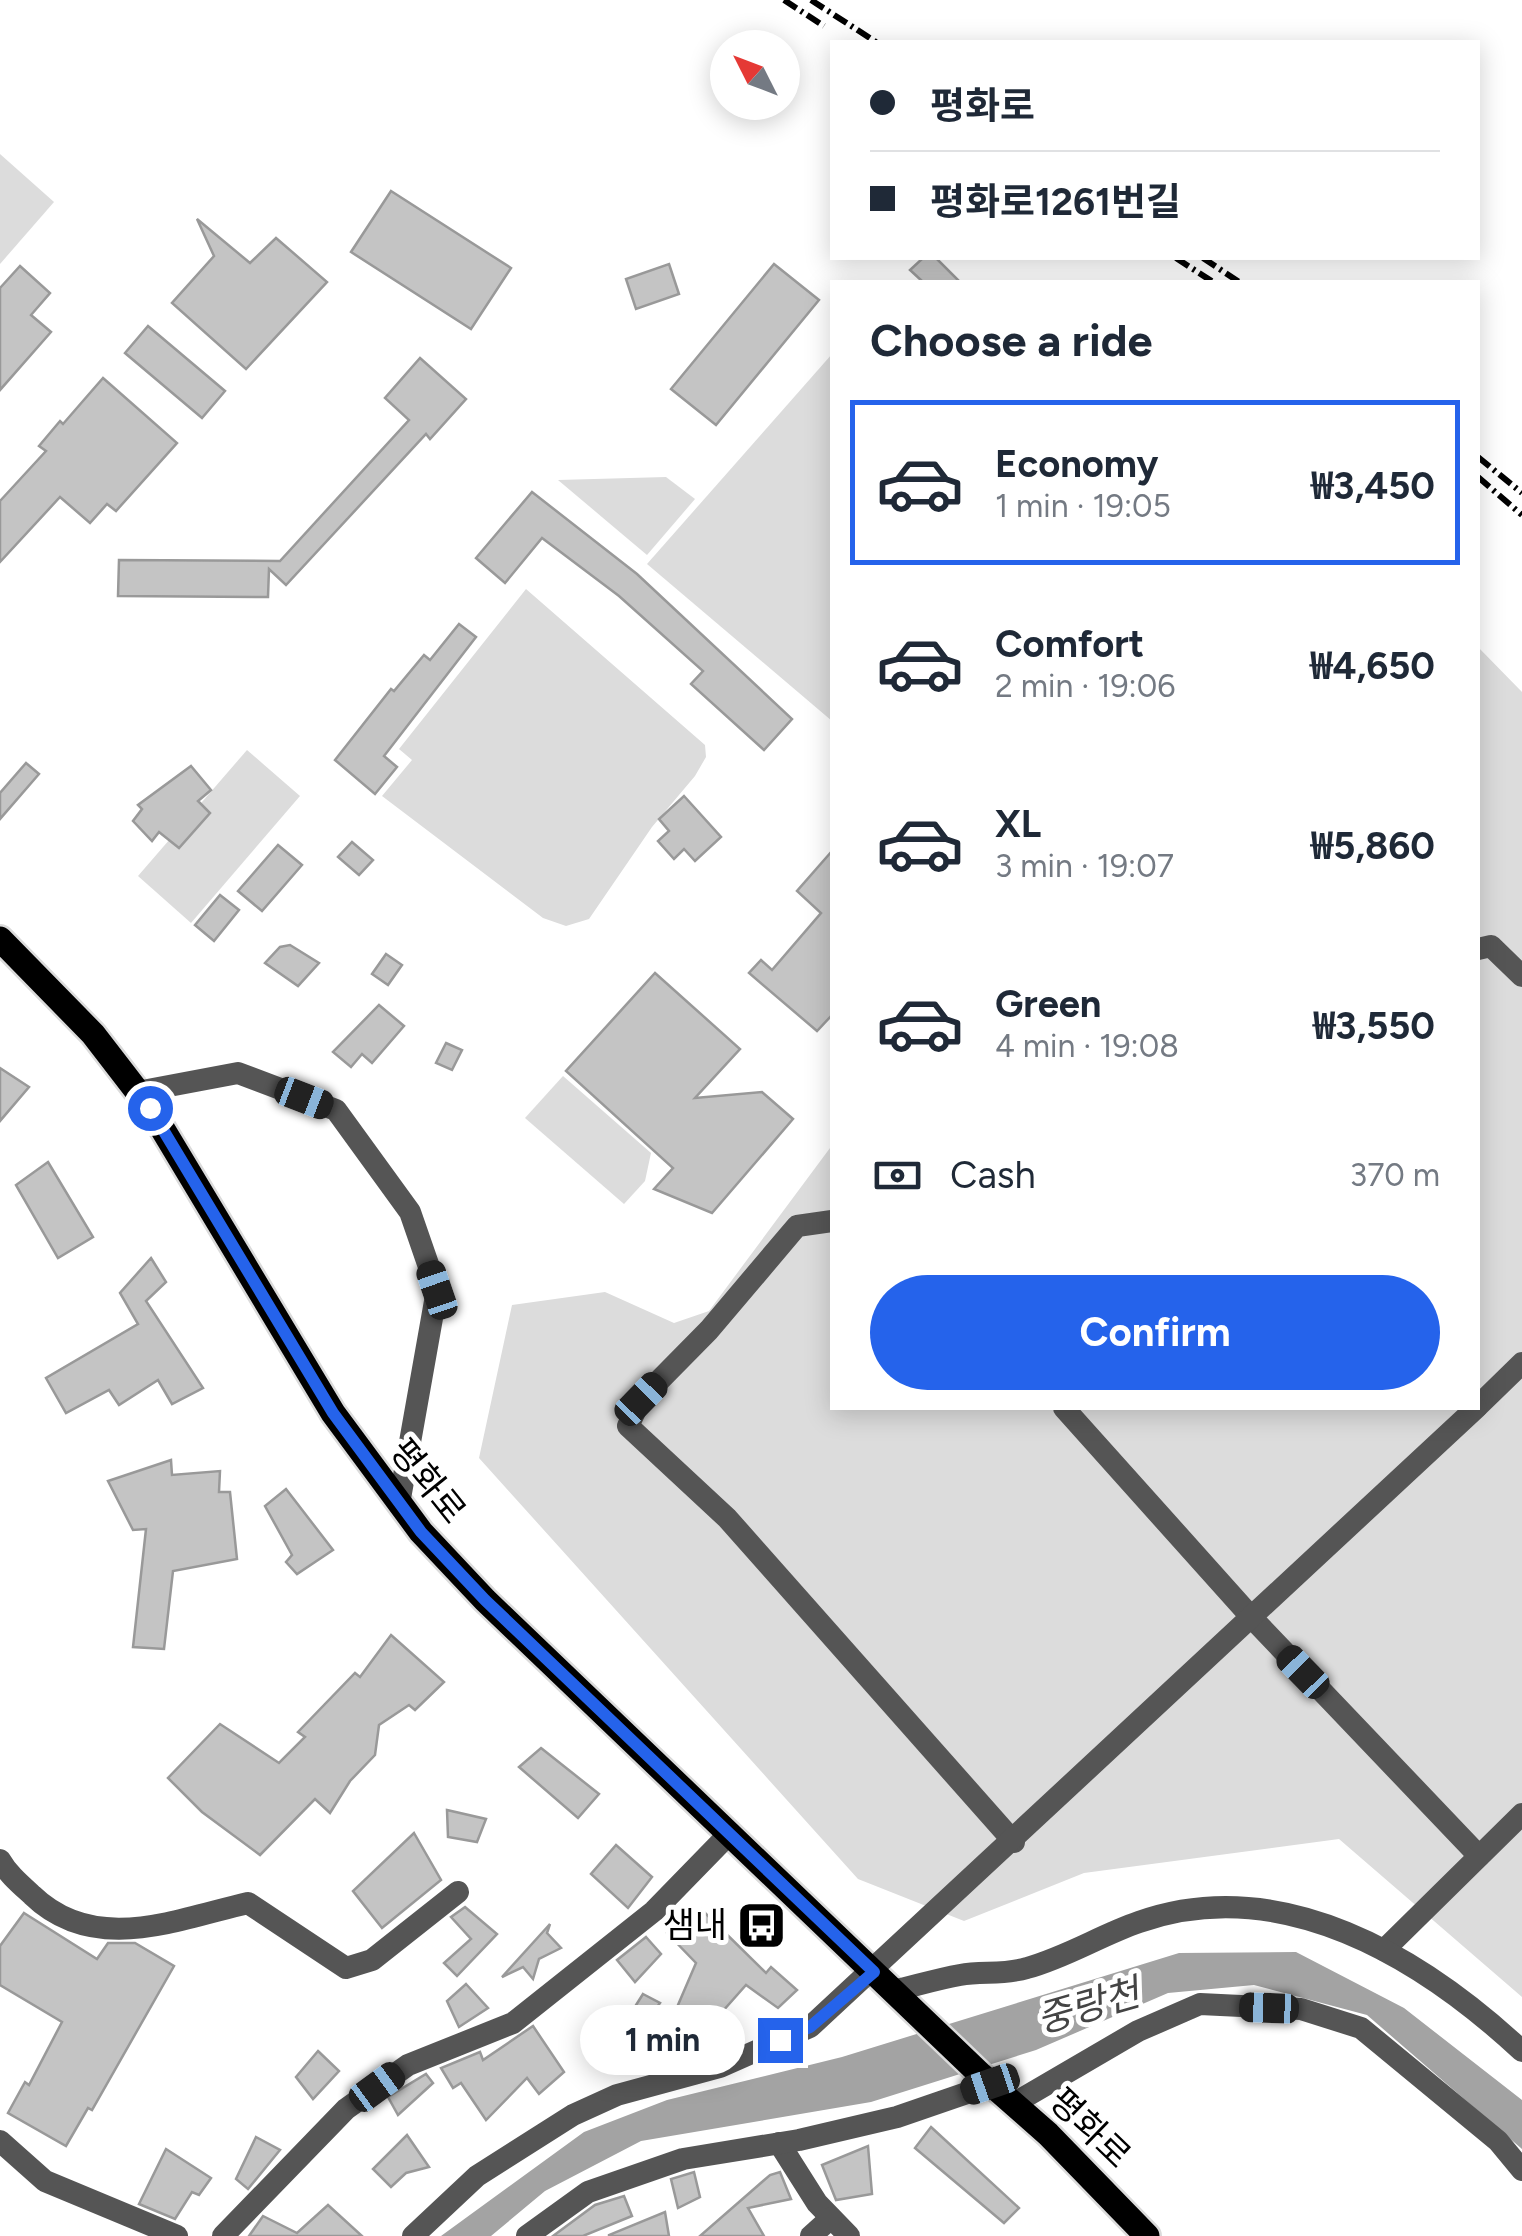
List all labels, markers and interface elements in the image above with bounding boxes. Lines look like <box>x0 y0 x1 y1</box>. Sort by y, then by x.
north arrow <box>710 30 800 120</box>
map controls <box>710 30 800 120</box>
text: 평화로 <box>930 83 1035 129</box>
text: 평화로1261번길 <box>930 179 1181 225</box>
text: Choose a ride <box>870 313 1152 367</box>
icon: car <box>875 438 965 528</box>
text: Economy <box>995 441 1158 487</box>
text: ₩3,450 <box>1311 463 1435 509</box>
text: 1 min · 19:05 <box>995 487 1171 525</box>
icon: car <box>875 618 965 708</box>
text: Comfort <box>995 621 1144 667</box>
text: ₩4,650 <box>1310 643 1435 689</box>
text: 2 min · 19:06 <box>995 667 1175 705</box>
icon: car <box>875 798 965 888</box>
text: XL <box>995 801 1041 847</box>
text: ₩5,860 <box>1311 823 1435 869</box>
text: 3 min · 19:07 <box>995 847 1174 885</box>
icon: car <box>875 978 965 1068</box>
text: Green <box>995 981 1101 1027</box>
text: ₩3,550 <box>1313 1003 1435 1049</box>
text: 4 min · 19:08 <box>995 1027 1179 1065</box>
car <box>271 1073 337 1123</box>
route start <box>128 1086 173 1131</box>
icon: cash <box>870 1148 925 1203</box>
text: Cash <box>950 1152 1036 1198</box>
text: 370 m <box>1350 1156 1440 1194</box>
car <box>413 1257 461 1323</box>
button: Confirm <box>870 1275 1440 1390</box>
car <box>609 1367 673 1431</box>
street label: 평화로 <box>381 1430 475 1532</box>
car <box>1271 1640 1335 1704</box>
bus stop icon: 샘내 <box>736 1899 788 1951</box>
place label: 샘내 <box>663 1904 727 1946</box>
water label: 중랑천 <box>1031 1968 1149 2043</box>
car <box>1238 1992 1300 2024</box>
callout: 1 min <box>580 2005 745 2075</box>
route end <box>758 2018 803 2063</box>
text: 1 min <box>625 2021 700 2059</box>
car <box>344 2057 410 2117</box>
car <box>957 2060 1023 2108</box>
street label: 평화로 <box>1041 2079 1139 2177</box>

